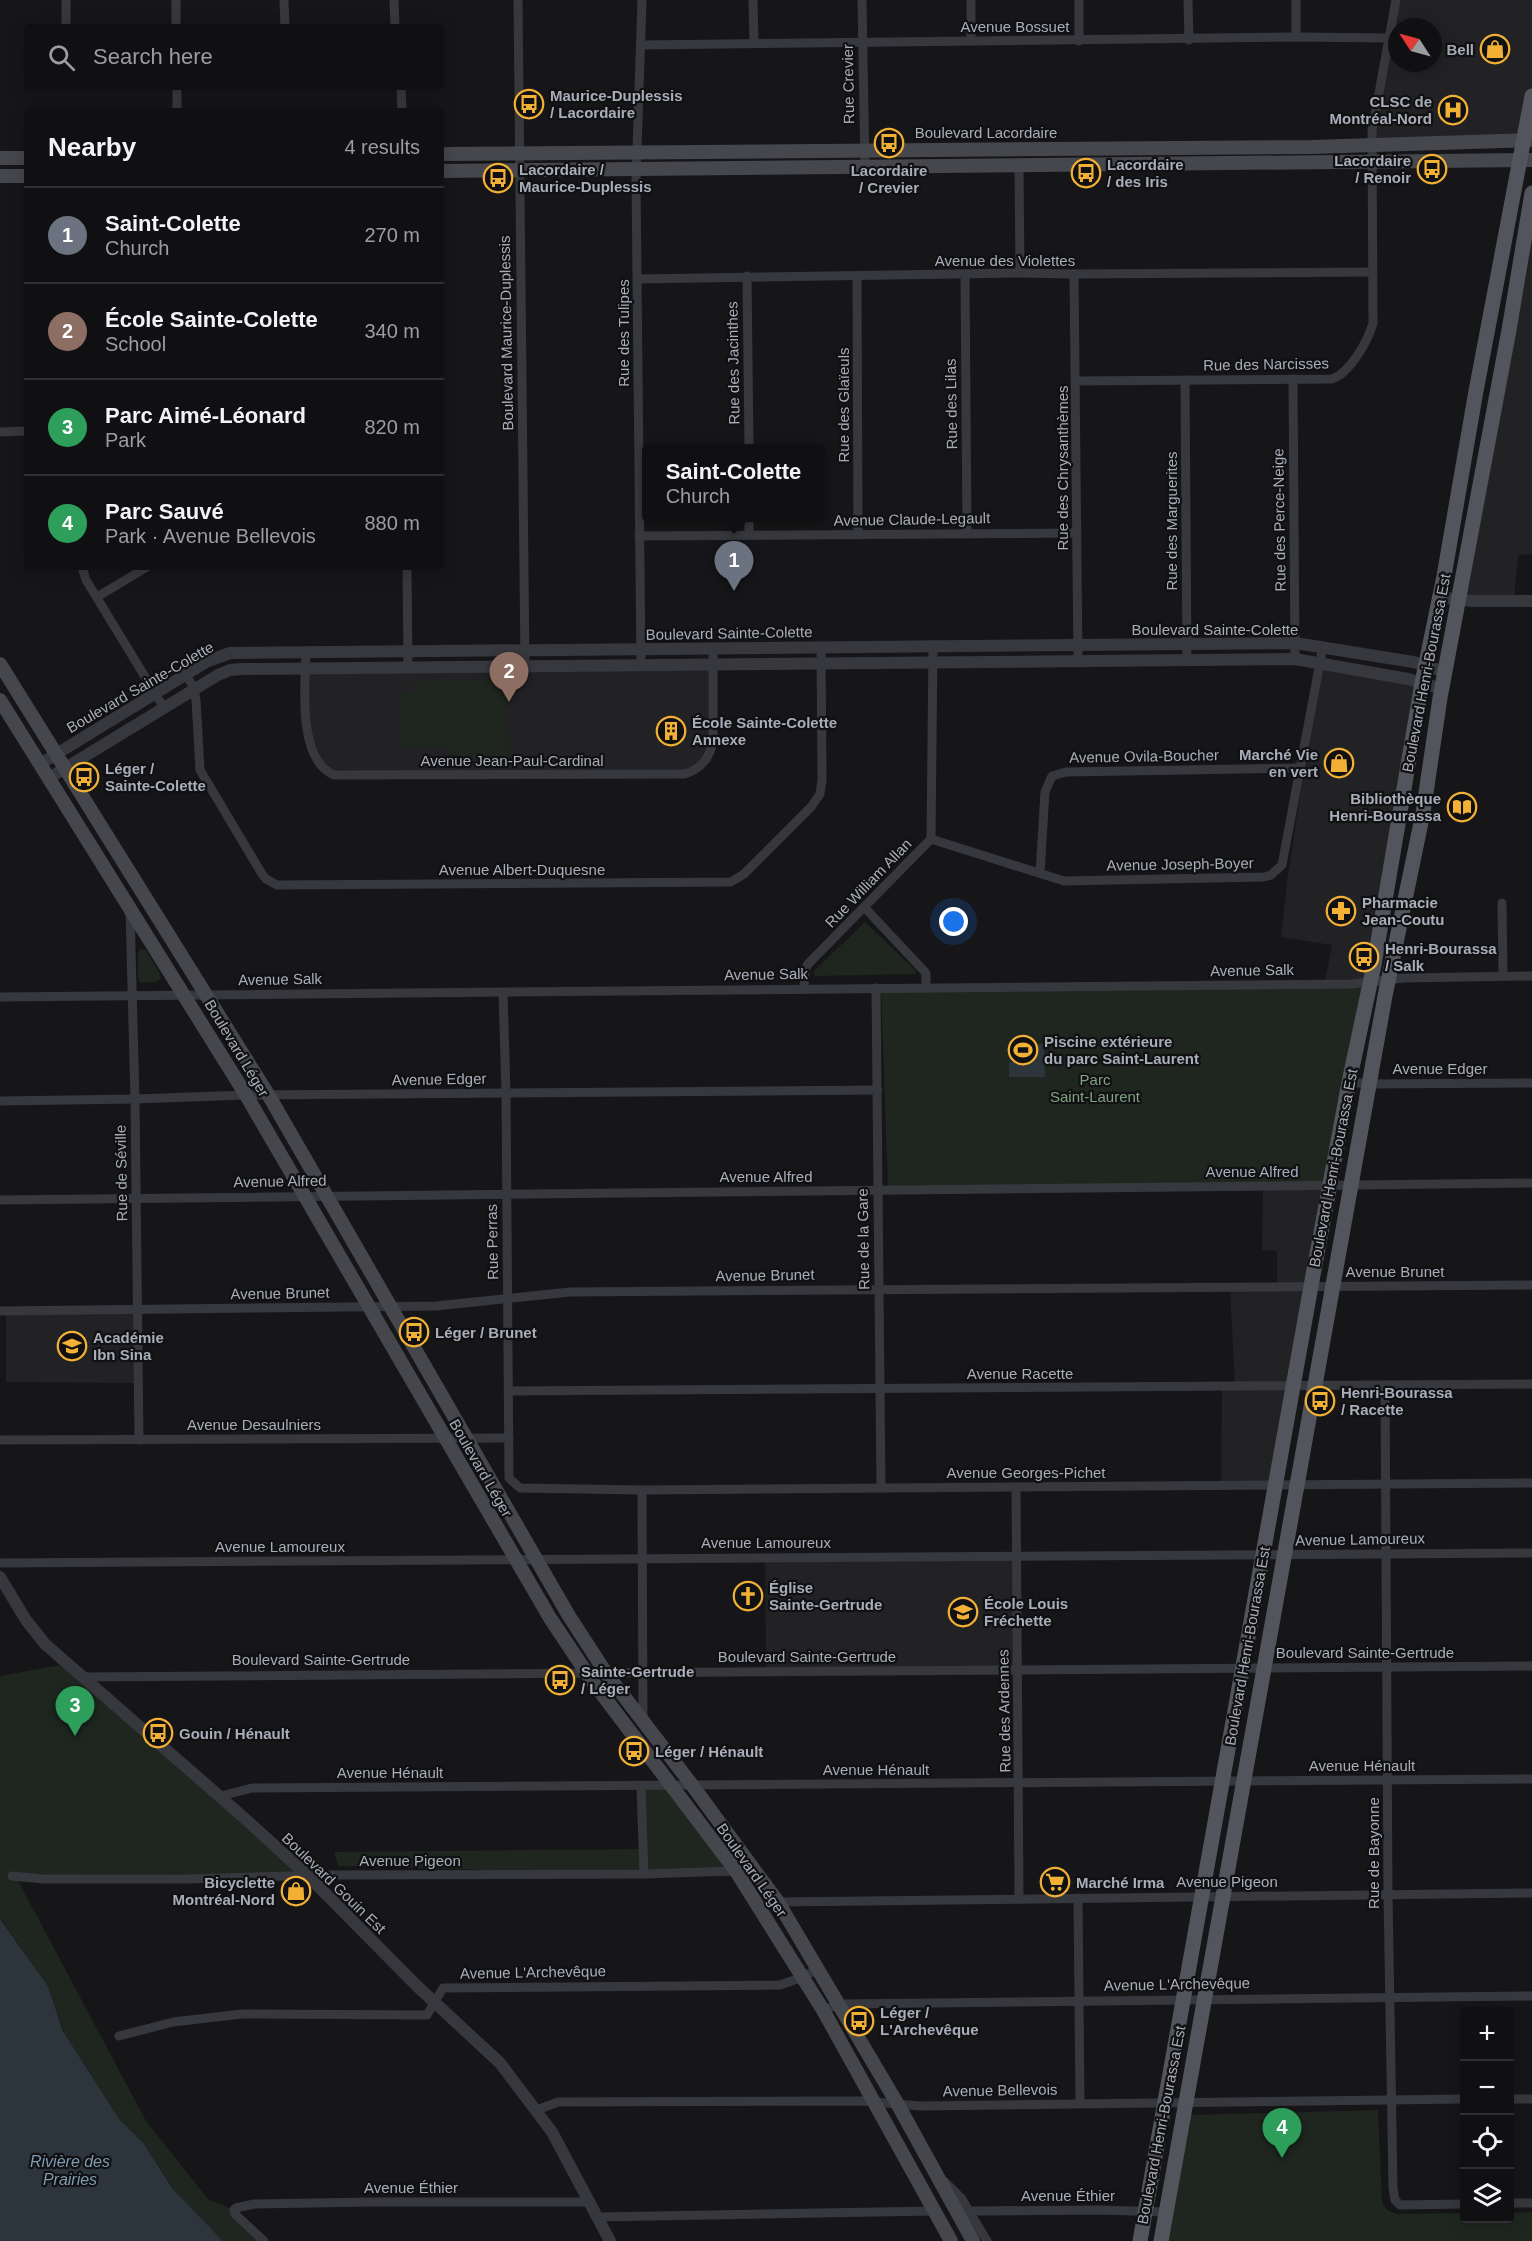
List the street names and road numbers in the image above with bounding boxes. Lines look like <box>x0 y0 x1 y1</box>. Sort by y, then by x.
street label: Avenue Bossuet <box>961 18 1070 35</box>
street label: Rue Crevier <box>839 44 857 124</box>
street label: Boulevard Lacordaire <box>915 124 1057 141</box>
street label: Boulevard Maurice-Duplessis <box>496 235 516 431</box>
street label: Avenue des Violettes <box>935 252 1075 269</box>
street label: Rue des Tulipes <box>615 279 632 387</box>
street label: Rue des Jacinthes <box>723 301 743 425</box>
street label: Rue des Glaïeuls <box>835 347 852 463</box>
street label: Rue des Narcisses <box>1203 354 1329 374</box>
street label: Rue des Lilas <box>942 358 960 450</box>
street label: Rue des Chrysanthèmes <box>1054 385 1071 551</box>
street label: Rue des Perce-Neige <box>1269 448 1289 592</box>
street label: Rue des Marguerites <box>1163 451 1180 591</box>
street label: Avenue Claude-Legault <box>834 509 991 529</box>
street label: Boulevard Henri-Bourassa Est <box>1398 572 1454 774</box>
street label: Boulevard Sainte-Colette <box>1132 621 1298 638</box>
street label: Boulevard Sainte-Colette <box>645 623 813 643</box>
street label: Boulevard Sainte-Colette <box>64 638 216 736</box>
street label: Avenue Ovila-Boucher <box>1069 746 1219 766</box>
street label: Avenue Jean-Paul-Cardinal <box>420 752 604 769</box>
street label: Rue William Allan <box>821 835 915 931</box>
street label: Avenue Joseph-Boyer <box>1106 854 1254 874</box>
street label: Avenue Albert-Duquesne <box>439 861 605 878</box>
street label: Avenue Salk <box>1210 961 1295 979</box>
street label: Avenue Salk <box>724 965 809 983</box>
street label: Avenue Salk <box>238 970 323 988</box>
street label: Boulevard Léger <box>201 996 273 1100</box>
street label: Avenue Edger <box>1393 1060 1487 1077</box>
street label: Boulevard Henri-Bourassa Est <box>1305 1067 1361 1269</box>
street label: Avenue Edger <box>391 1070 487 1088</box>
street label: Rue de Séville <box>112 1124 130 1222</box>
street label: Avenue Alfred <box>1205 1163 1299 1180</box>
street label: Avenue Alfred <box>719 1168 813 1185</box>
street label: Avenue Alfred <box>233 1172 327 1190</box>
street label: Rue de la Gare <box>854 1188 872 1290</box>
street label: Rue Perras <box>483 1204 501 1280</box>
street label: Avenue Brunet <box>1346 1263 1445 1280</box>
street label: Avenue Brunet <box>715 1266 815 1284</box>
street label: Avenue Brunet <box>230 1284 330 1302</box>
street label: Avenue Racette <box>967 1365 1073 1382</box>
street label: Avenue Desaulniers <box>187 1416 321 1433</box>
street label: Boulevard Léger <box>446 1416 516 1520</box>
street label: Avenue Georges-Pichet <box>947 1464 1106 1481</box>
street label: Avenue Lamoureux <box>1295 1529 1426 1549</box>
street label: Avenue Lamoureux <box>701 1534 831 1551</box>
street label: Avenue Lamoureux <box>215 1538 345 1555</box>
street label: Boulevard Henri-Bourassa Est <box>1221 1544 1273 1747</box>
street label: Boulevard Sainte-Gertrude <box>1276 1644 1454 1661</box>
street label: Boulevard Sainte-Gertrude <box>718 1648 896 1665</box>
street label: Rue des Ardennes <box>994 1649 1014 1773</box>
street label: Boulevard Sainte-Gertrude <box>232 1651 410 1668</box>
street label: Avenue Hénault <box>1309 1757 1416 1774</box>
street label: Avenue Hénault <box>823 1761 930 1778</box>
street label: Avenue Hénault <box>337 1764 444 1781</box>
street label: Rue de Bayonne <box>1365 1797 1382 1909</box>
street label: Boulevard Léger <box>713 1820 791 1920</box>
street label: Boulevard Gouin Est <box>279 1829 390 1937</box>
street label: Avenue Pigeon <box>359 1852 461 1869</box>
street label: Avenue Pigeon <box>1176 1873 1278 1890</box>
street label: Avenue L'Archevêque <box>460 1962 606 1982</box>
street label: Avenue L'Archevêque <box>1104 1974 1250 1994</box>
street label: Boulevard Henri-Bourassa Est <box>1133 2024 1189 2226</box>
street label: Avenue Bellevois <box>942 2080 1058 2100</box>
street label: Avenue Éthier <box>364 2179 458 2196</box>
street label: Avenue Éthier <box>1021 2187 1115 2204</box>

